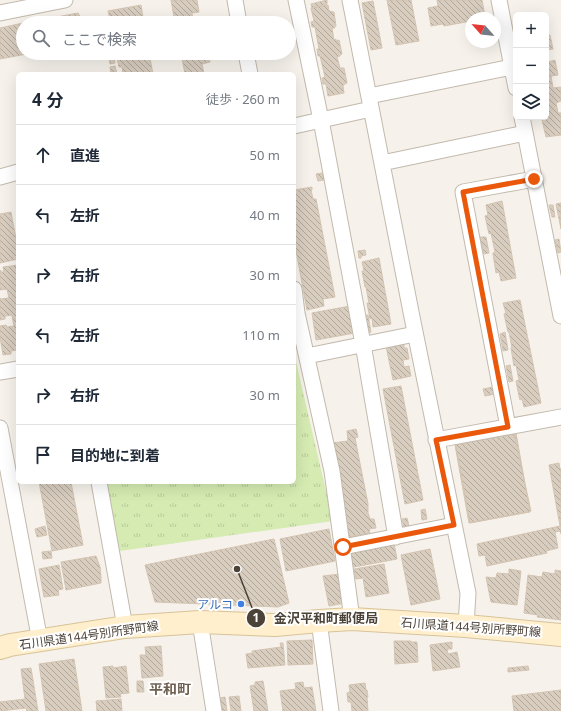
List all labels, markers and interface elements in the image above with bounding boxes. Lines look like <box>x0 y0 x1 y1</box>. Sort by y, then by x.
north arrow <box>465 12 501 48</box>
map controls <box>513 12 549 120</box>
button: + <box>513 12 549 48</box>
search box <box>16 16 296 60</box>
icon: search <box>30 27 52 49</box>
text: ここで検索 <box>62 29 137 49</box>
button: − <box>513 48 549 84</box>
button: layers <box>513 84 549 120</box>
text: 4 分 <box>32 88 63 111</box>
text: 徒歩 · 260 m <box>206 90 280 108</box>
icon: ahead <box>32 144 54 166</box>
text: 直進 <box>70 145 100 165</box>
text: 50 m <box>250 146 280 164</box>
route end <box>525 170 543 188</box>
icon: left <box>32 204 54 226</box>
text: 左折 <box>70 205 100 225</box>
text: 40 m <box>250 206 280 224</box>
icon: right <box>32 264 54 286</box>
text: 右折 <box>70 265 100 285</box>
text: 30 m <box>250 266 280 284</box>
icon: left <box>32 324 54 346</box>
text: 左折 <box>70 325 100 345</box>
text: 110 m <box>242 326 280 344</box>
icon: right <box>32 384 54 406</box>
text: 右折 <box>70 385 100 405</box>
text: 30 m <box>250 386 280 404</box>
icon: arrive <box>32 444 54 466</box>
text: 目的地に到着 <box>70 445 160 465</box>
route start <box>334 538 352 556</box>
place label: アルコ <box>197 596 233 613</box>
marker: アルコ <box>236 599 246 609</box>
callout: 金沢平和町郵便局 <box>246 605 386 630</box>
text: 1 <box>253 609 259 626</box>
text: 金沢平和町郵便局 <box>274 609 378 627</box>
street label: 石川県道144号別所野町線 <box>400 614 542 640</box>
street label: 石川県道144号別所野町線 <box>18 617 160 653</box>
district label: 平和町 <box>149 679 191 698</box>

